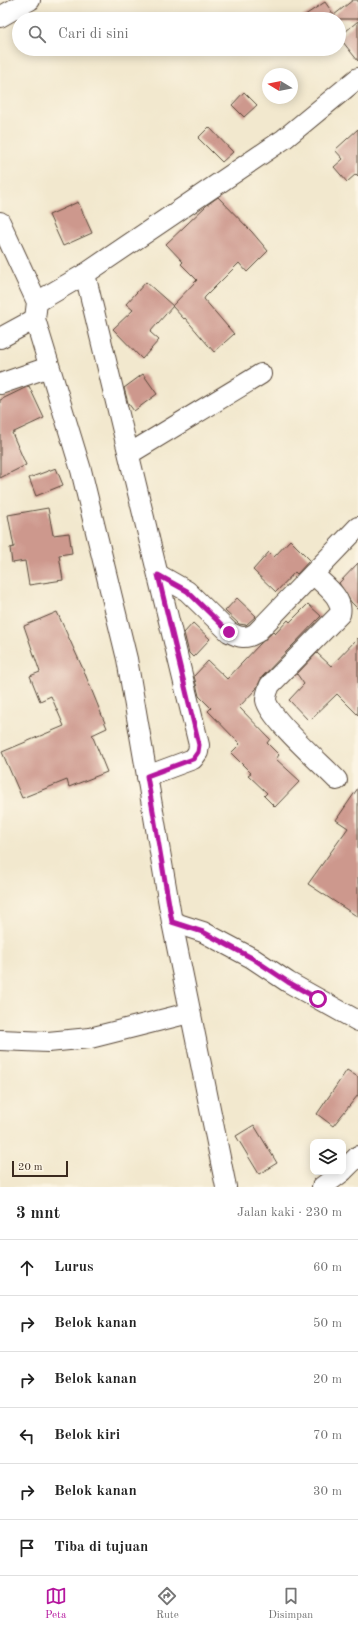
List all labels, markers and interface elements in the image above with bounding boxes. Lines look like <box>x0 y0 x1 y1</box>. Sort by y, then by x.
search box <box>12 12 346 56</box>
icon: search <box>26 23 48 45</box>
text: Cari di sini <box>58 27 129 42</box>
north arrow <box>262 68 298 104</box>
route end <box>220 623 238 641</box>
route start <box>309 990 327 1008</box>
map controls <box>310 1139 346 1175</box>
button: layers <box>310 1139 346 1175</box>
scale bar <box>12 1159 68 1178</box>
text: 20 m <box>18 1162 43 1173</box>
text: 3 mnt <box>16 1205 60 1222</box>
text: Jalan kaki · 230 m <box>237 1206 342 1219</box>
icon: ahead <box>16 1257 38 1279</box>
text: Lurus <box>54 1260 94 1275</box>
text: 60 m <box>313 1261 342 1274</box>
icon: right <box>16 1313 38 1335</box>
text: Belok kanan <box>54 1316 137 1331</box>
text: 50 m <box>313 1317 342 1330</box>
icon: right <box>16 1369 38 1391</box>
text: Belok kanan <box>54 1372 137 1387</box>
text: 20 m <box>313 1373 342 1386</box>
icon: left <box>16 1425 38 1447</box>
text: Belok kiri <box>54 1428 120 1443</box>
text: 70 m <box>313 1429 342 1442</box>
icon: right <box>16 1481 38 1503</box>
text: Belok kanan <box>54 1484 137 1499</box>
text: 30 m <box>313 1485 342 1498</box>
icon: arrive <box>16 1537 38 1559</box>
text: Tiba di tujuan <box>54 1540 148 1555</box>
tab: Peta <box>45 1585 67 1623</box>
tab: Rute <box>156 1585 179 1623</box>
tab: Disimpan <box>268 1585 313 1623</box>

